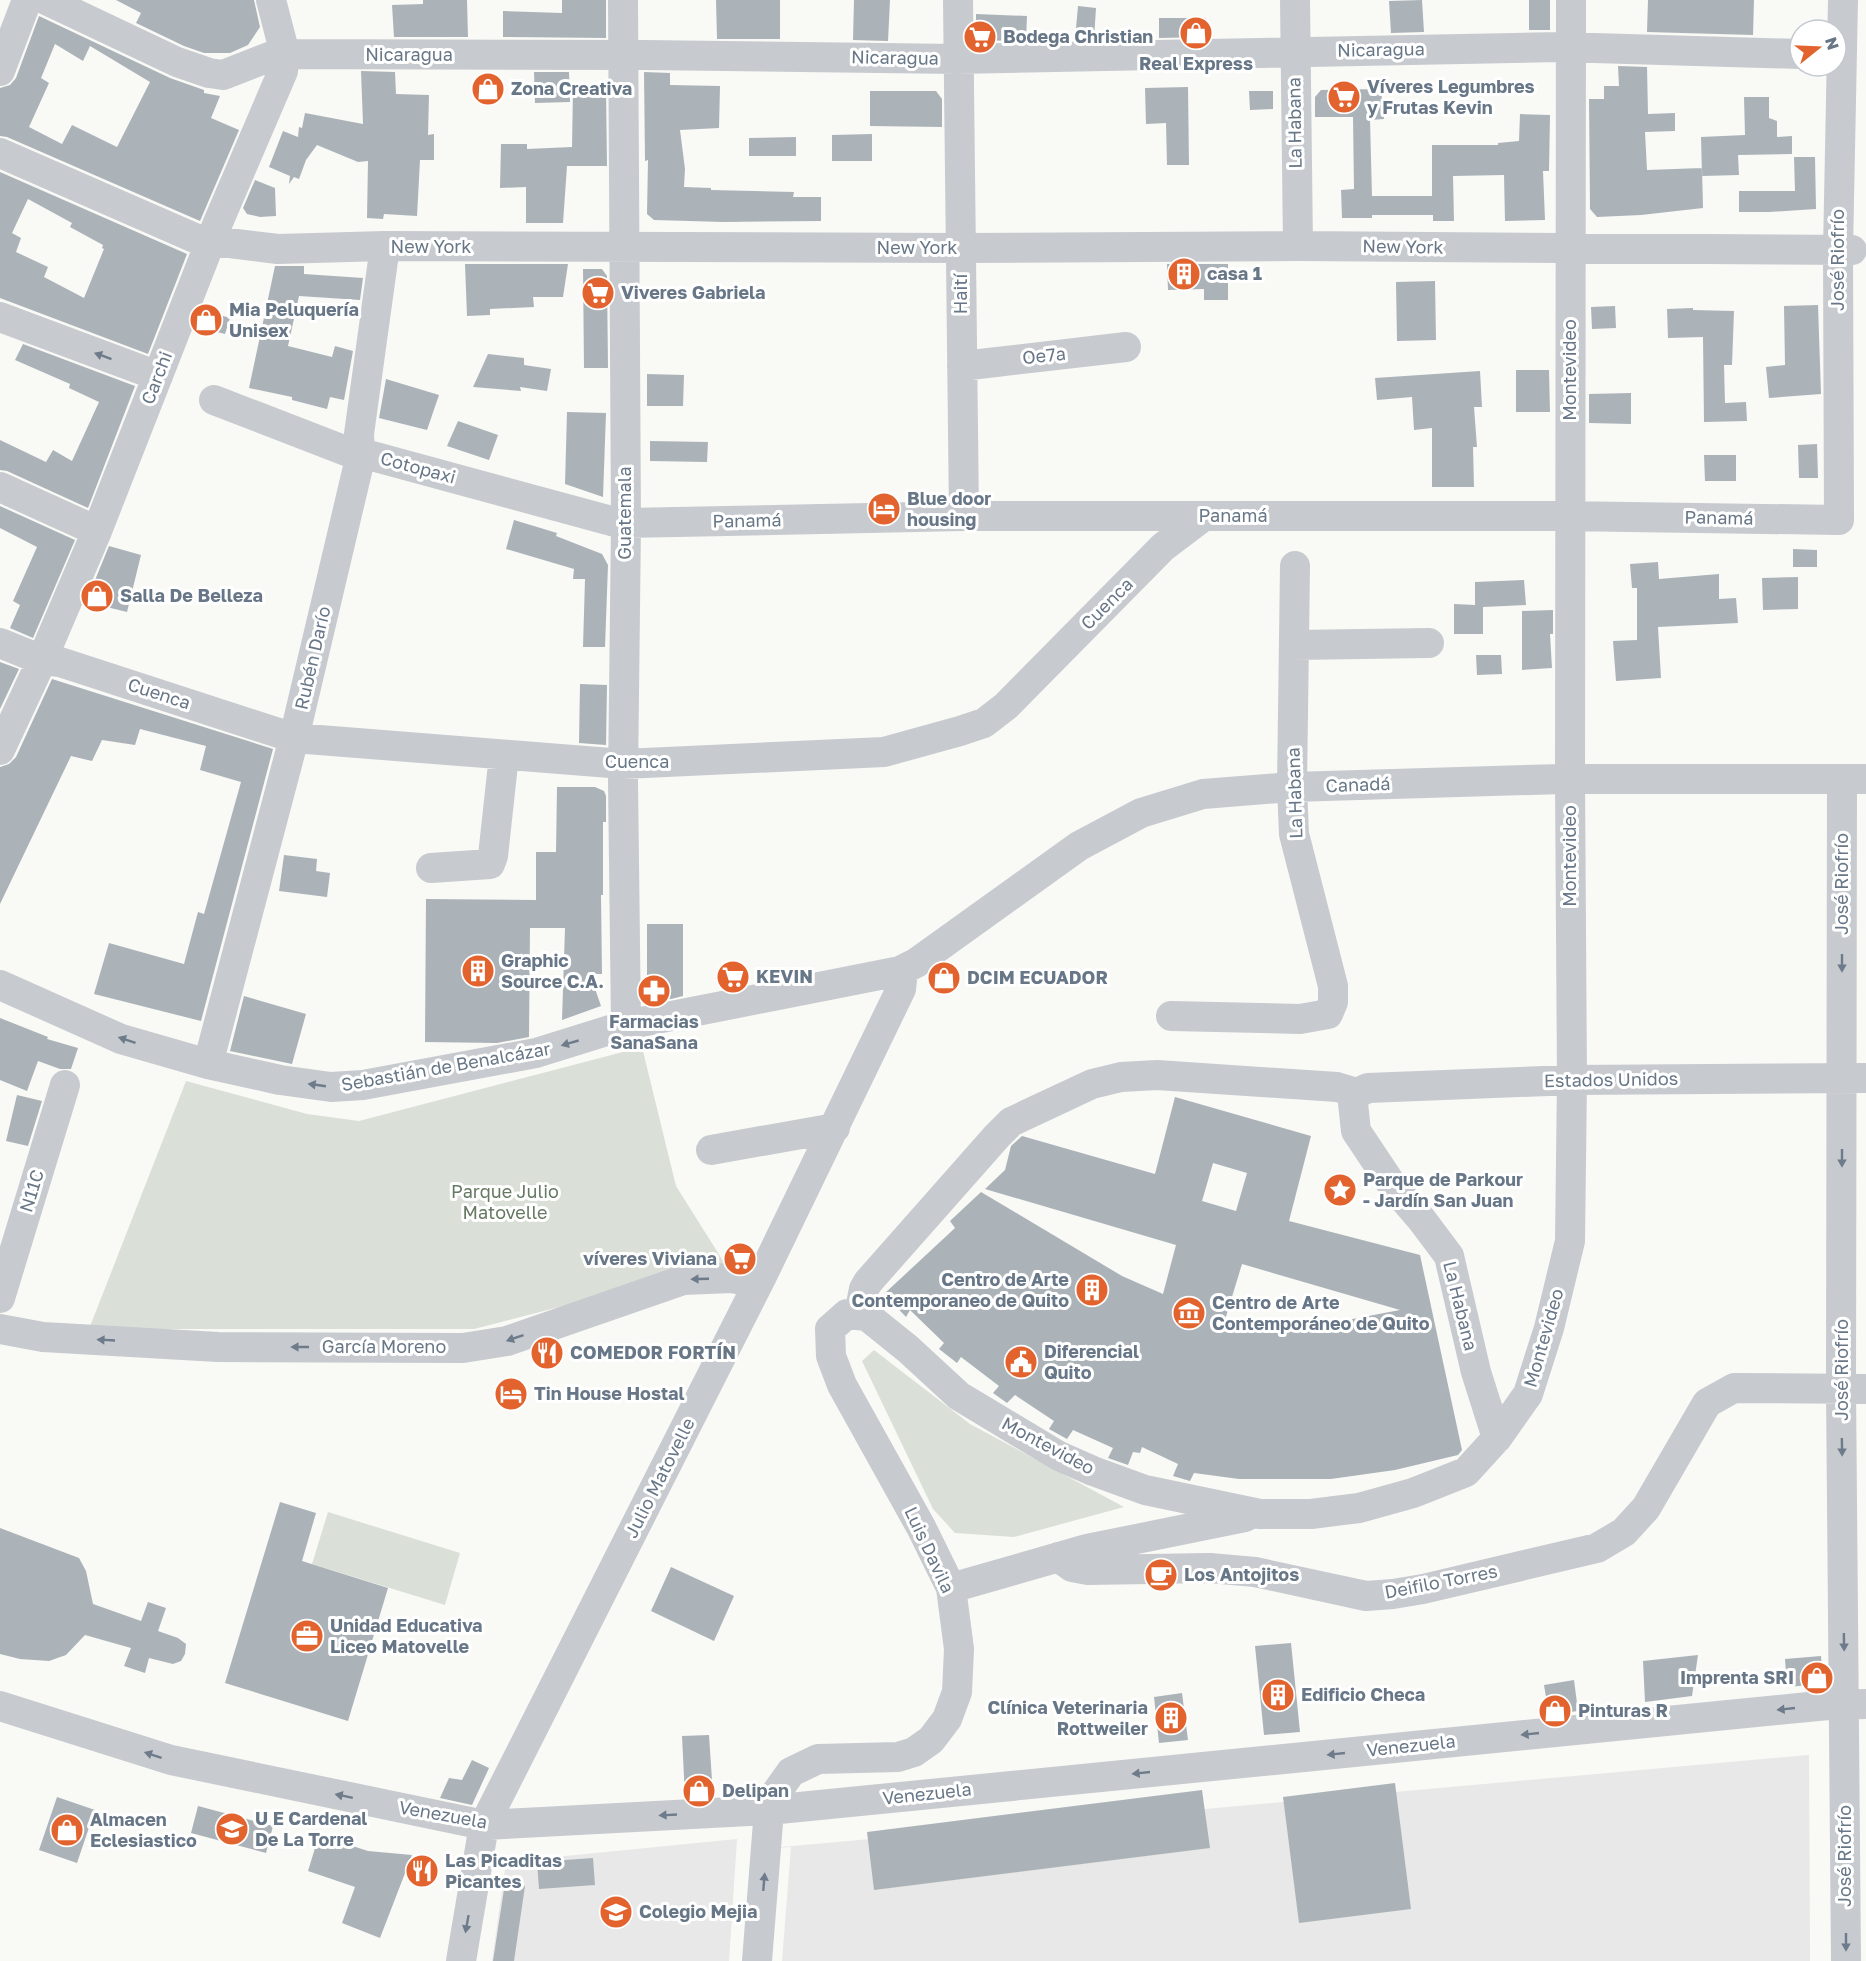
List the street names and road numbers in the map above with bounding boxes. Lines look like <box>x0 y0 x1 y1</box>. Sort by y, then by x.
street label: Nicaragua <box>1337 37 1425 61</box>
street label: Nicaragua <box>365 43 453 65</box>
street label: Nicaragua <box>851 45 939 69</box>
street label: La Habana <box>1282 77 1306 169</box>
street label: José Riofrío <box>1826 209 1848 311</box>
street label: New York <box>1362 234 1444 258</box>
street label: New York <box>390 235 472 257</box>
street label: New York <box>876 236 958 258</box>
street label: Haití <box>949 272 971 314</box>
street label: Montevideo <box>1558 319 1580 421</box>
street label: Oe7a <box>1021 342 1067 368</box>
street label: Carchi <box>136 348 176 407</box>
street label: Cotopaxi <box>378 446 458 488</box>
street label: Guatemala <box>613 466 635 560</box>
street label: Panamá <box>1198 504 1268 526</box>
street label: Panamá <box>1684 505 1754 529</box>
street label: Panamá <box>712 508 782 532</box>
street label: Cuenca <box>1076 573 1137 634</box>
street label: Rubén Darío <box>289 604 335 712</box>
street label: Cuenca <box>125 673 193 713</box>
street label: La Habana <box>1281 747 1307 839</box>
street label: Cuenca <box>605 750 669 772</box>
street label: Canadá <box>1325 772 1391 796</box>
street label: Montevideo <box>1558 805 1580 907</box>
street label: José Riofrío <box>1830 833 1852 935</box>
street label: Sebastián de Benalcázar <box>339 1037 552 1095</box>
street label: Estados Unidos <box>1544 1067 1678 1091</box>
street label: N11C <box>14 1167 48 1215</box>
street label: La Habana <box>1439 1259 1483 1353</box>
street label: Montevideo <box>1518 1286 1568 1390</box>
street label: José Riofrío <box>1830 1319 1852 1421</box>
street label: García Moreno <box>322 1335 446 1357</box>
street label: Montevideo <box>998 1412 1099 1479</box>
street label: Julio Matovelle <box>619 1414 699 1541</box>
street label: Luis Davila <box>900 1503 960 1596</box>
street label: Deifilo Torres <box>1383 1559 1499 1603</box>
street label: Venezuela <box>1365 1729 1456 1761</box>
street label: Venezuela <box>881 1777 972 1809</box>
street label: Venezuela <box>397 1795 489 1833</box>
street label: José Riofrío <box>1833 1805 1855 1907</box>

